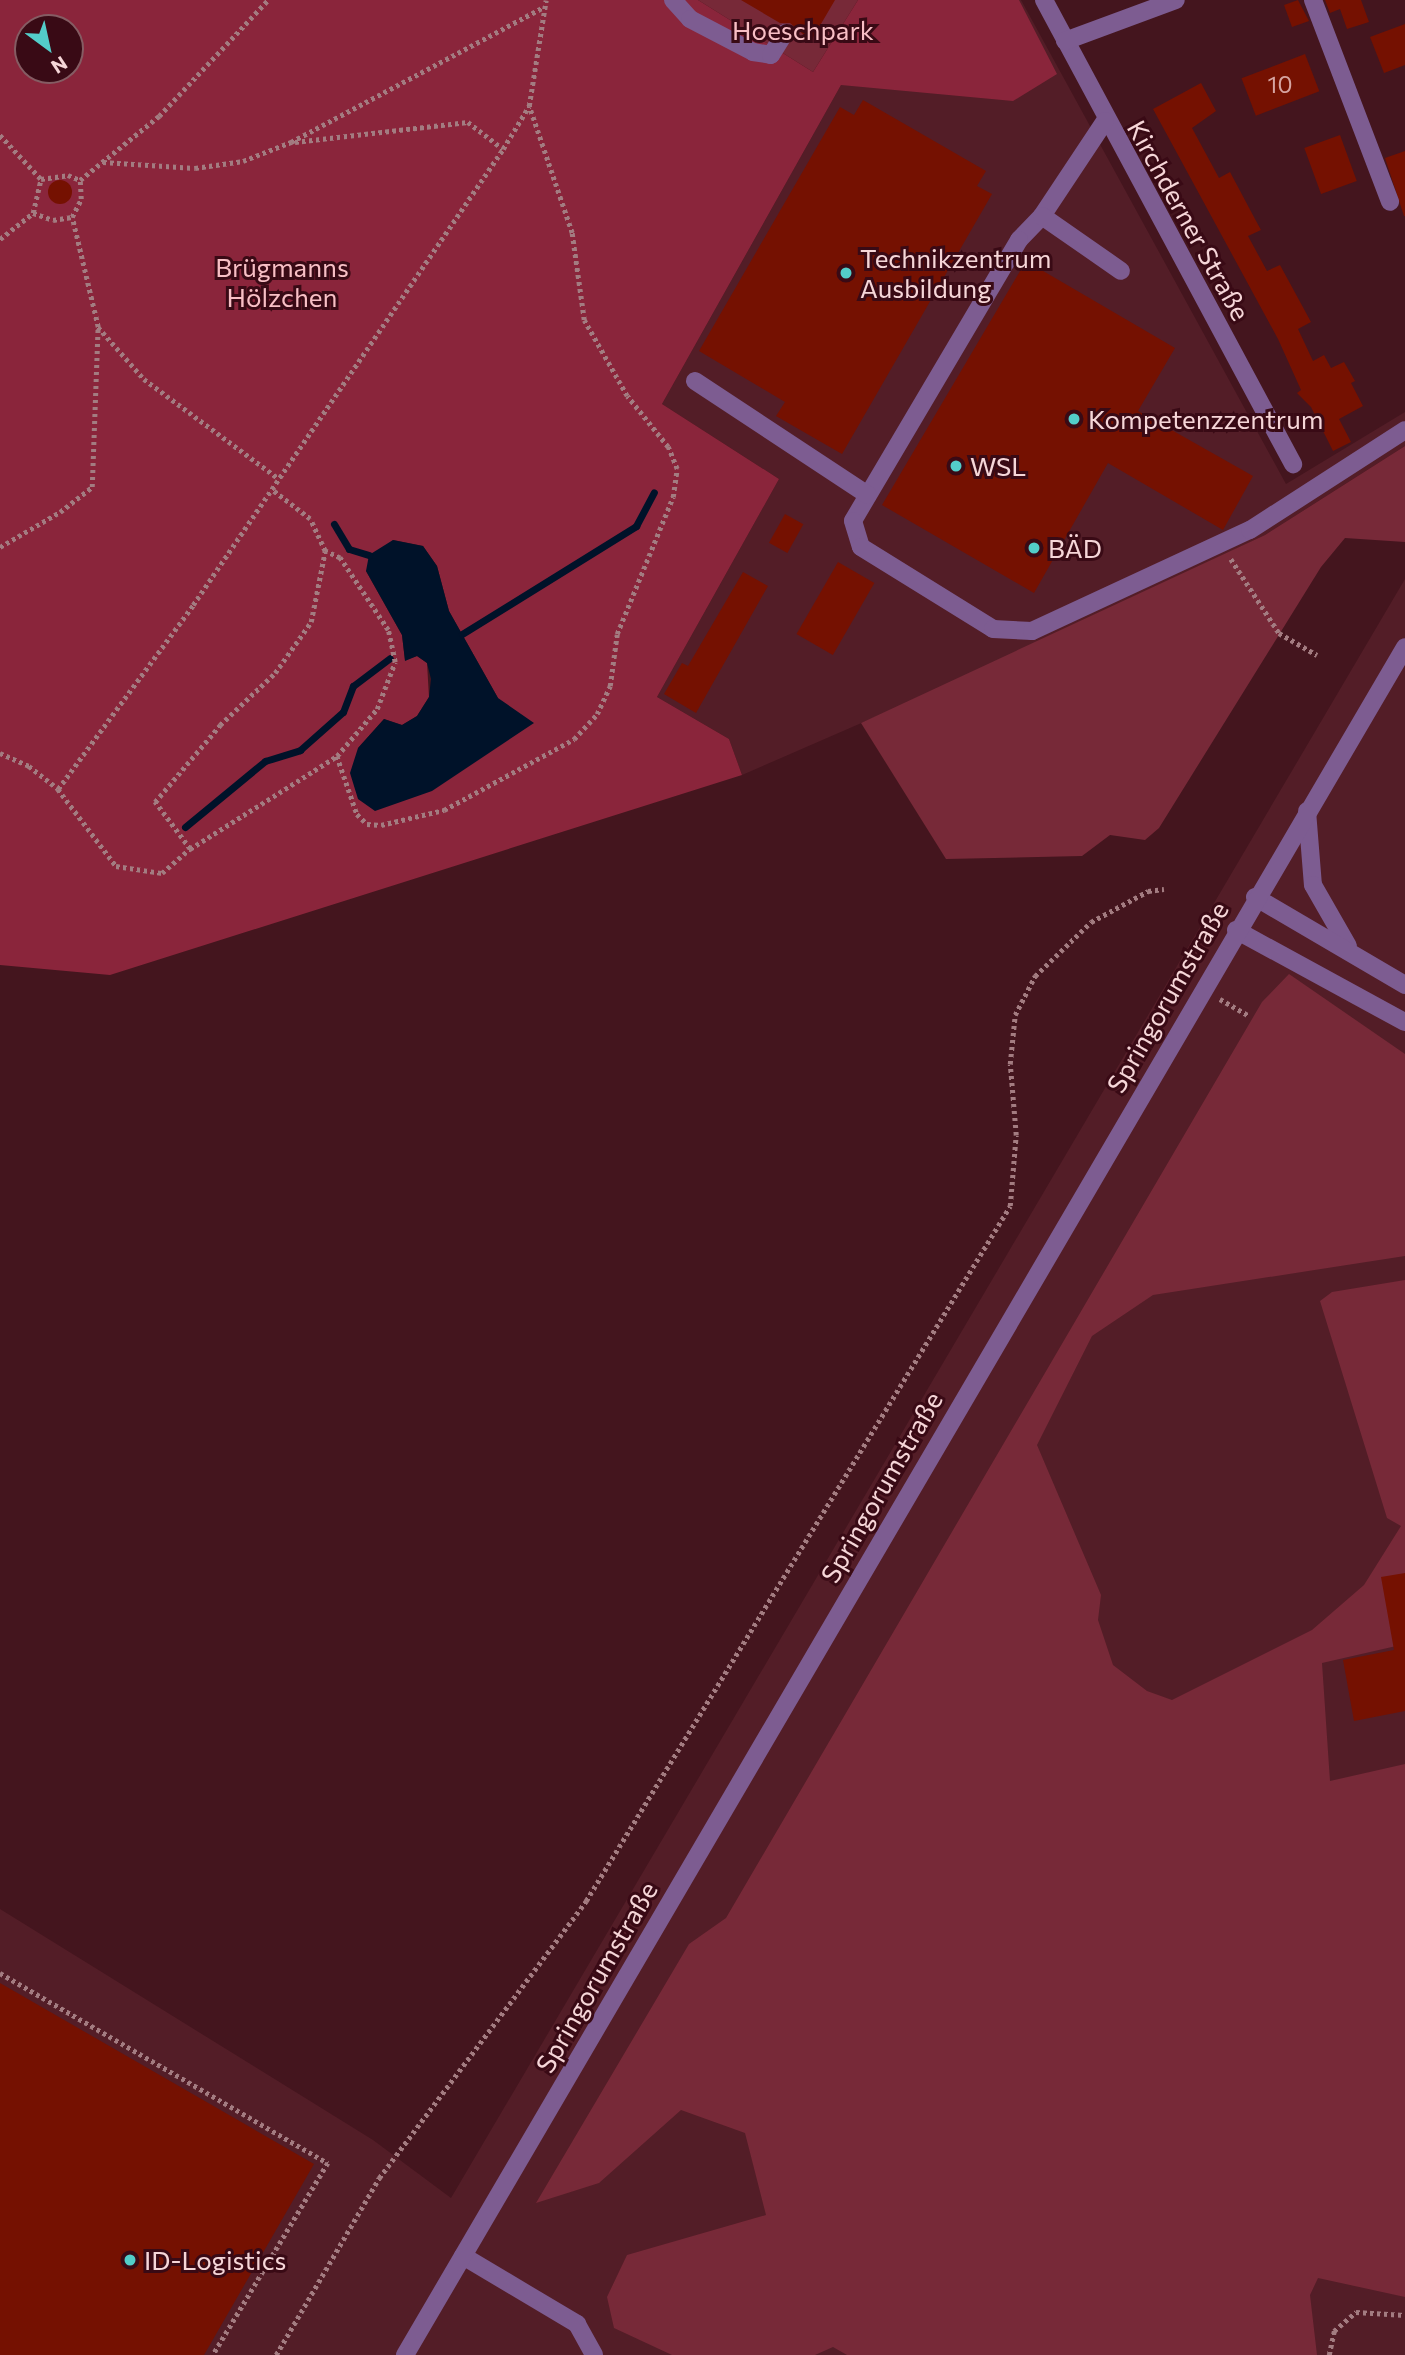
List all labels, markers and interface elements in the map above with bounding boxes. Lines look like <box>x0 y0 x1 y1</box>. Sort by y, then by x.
north arrow <box>14 14 84 84</box>
park label: Hoeschpark <box>732 14 874 46</box>
text: N <box>47 52 72 79</box>
house number: 10 <box>1268 70 1292 98</box>
street label: Kirchderner Straße <box>1121 115 1257 325</box>
place label: Technikzentrum Ausbildung <box>860 242 1052 304</box>
park label: Brügmanns Hölzchen <box>215 251 349 312</box>
marker: Technikzentrum Ausbildung <box>838 265 854 281</box>
place label: Kompetenzzentrum <box>1088 403 1323 435</box>
marker: Kompetenzzentrum <box>1066 411 1082 427</box>
place label: WSL <box>970 450 1026 482</box>
marker: WSL <box>948 458 964 474</box>
place label: BÄD <box>1048 532 1102 564</box>
marker: BÄD <box>1026 540 1042 556</box>
street label: Springorumstraße <box>1100 896 1234 1098</box>
street label: Springorumstraße <box>814 1386 948 1588</box>
street label: Springorumstraße <box>529 1876 663 2078</box>
place label: ID-Logistics <box>144 2244 286 2276</box>
marker: ID-Logistics <box>122 2252 138 2268</box>

